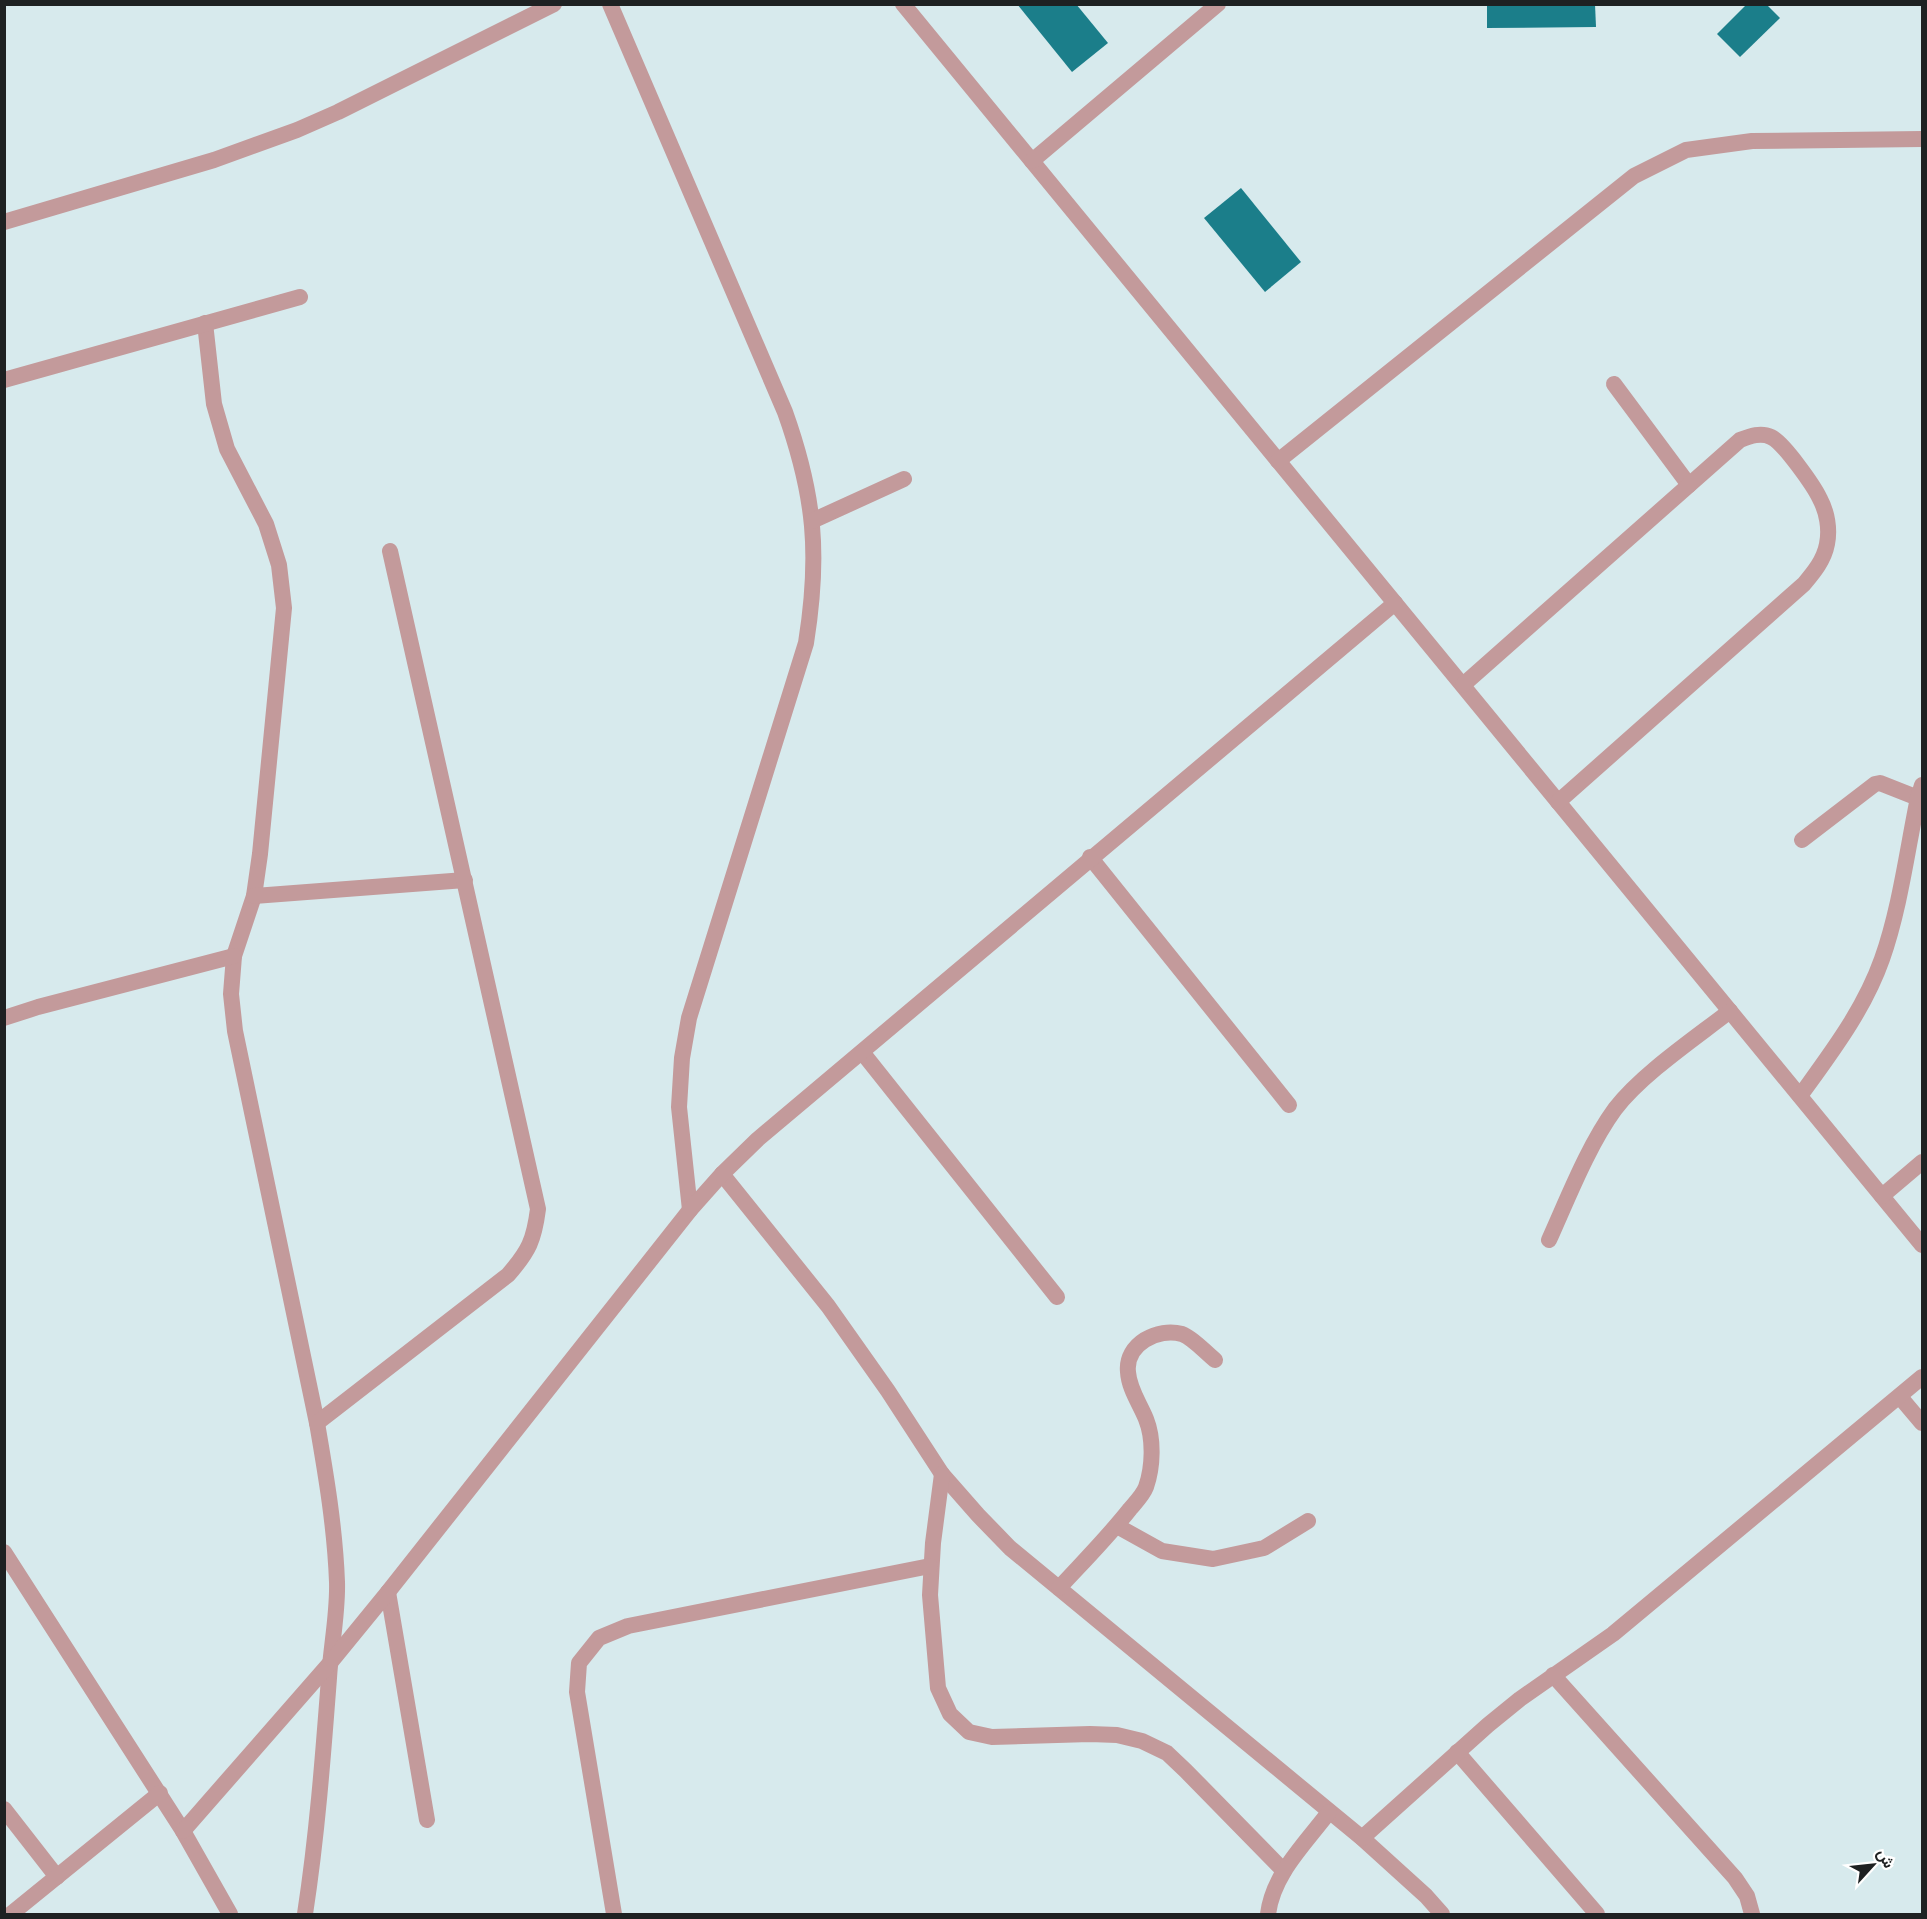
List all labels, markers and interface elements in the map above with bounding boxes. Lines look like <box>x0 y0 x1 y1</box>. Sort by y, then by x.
north arrow <box>1843 1835 1903 1895</box>
text: ش <box>1872 1845 1901 1872</box>

